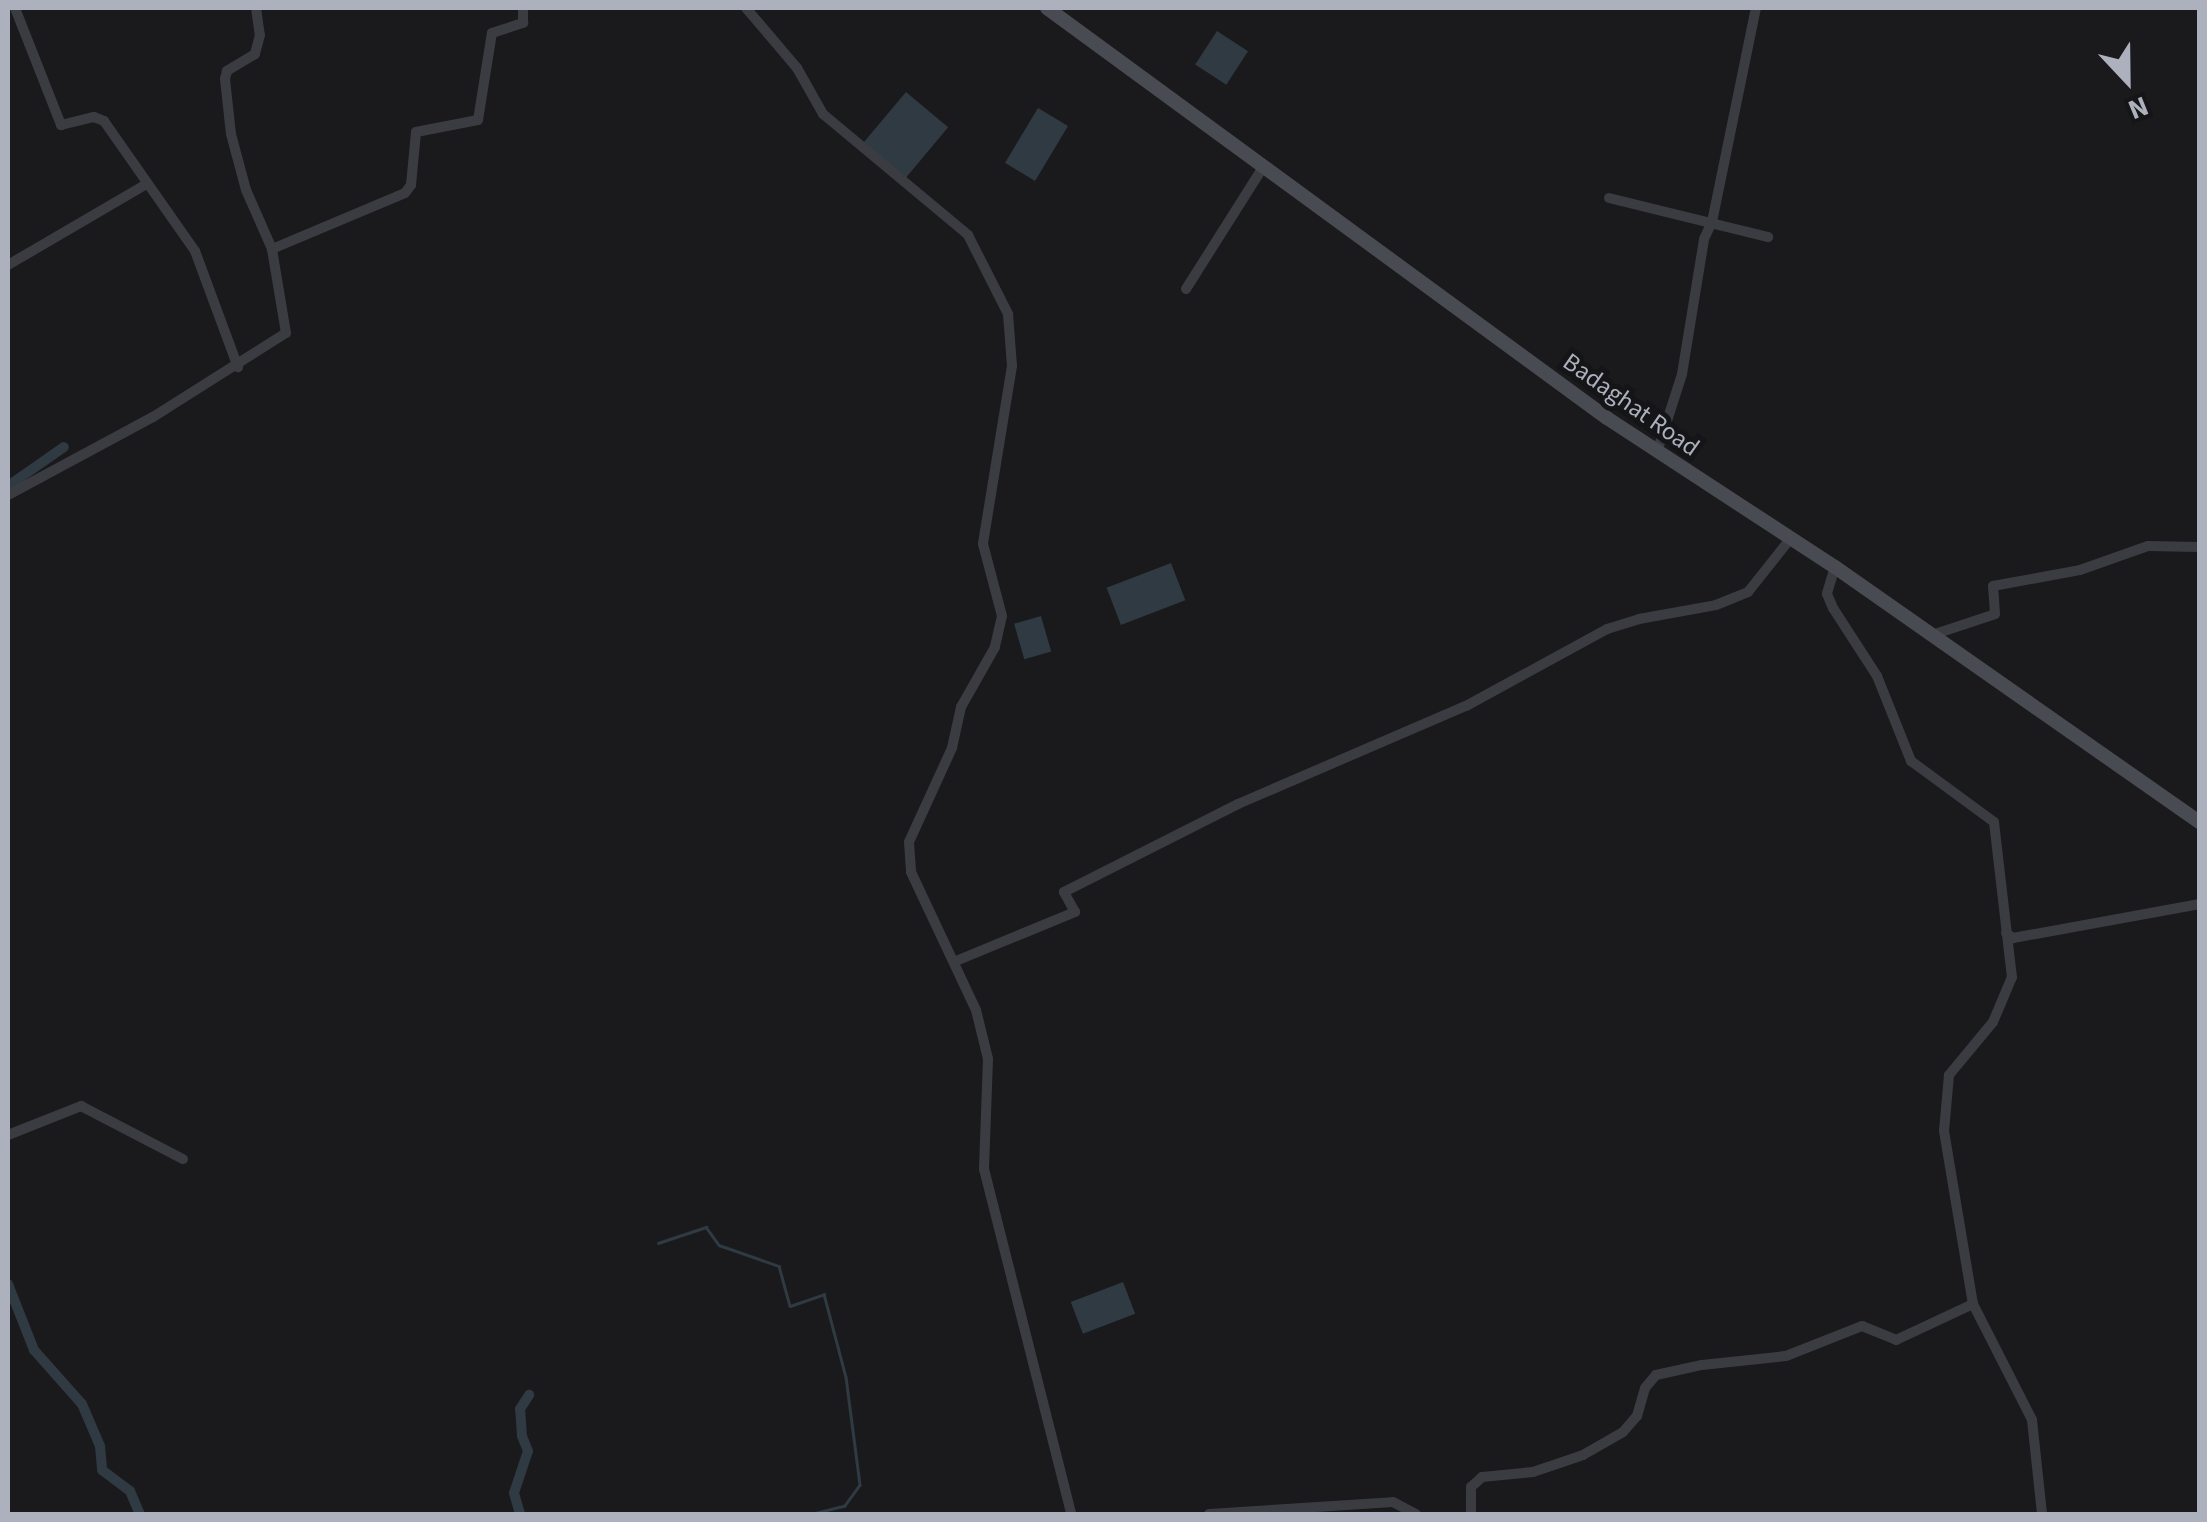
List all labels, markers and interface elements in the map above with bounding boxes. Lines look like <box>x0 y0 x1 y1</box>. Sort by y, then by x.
north arrow <box>2077 30 2177 130</box>
text: N <box>2122 86 2154 130</box>
street label: Badaghat Road <box>1557 347 1705 463</box>

